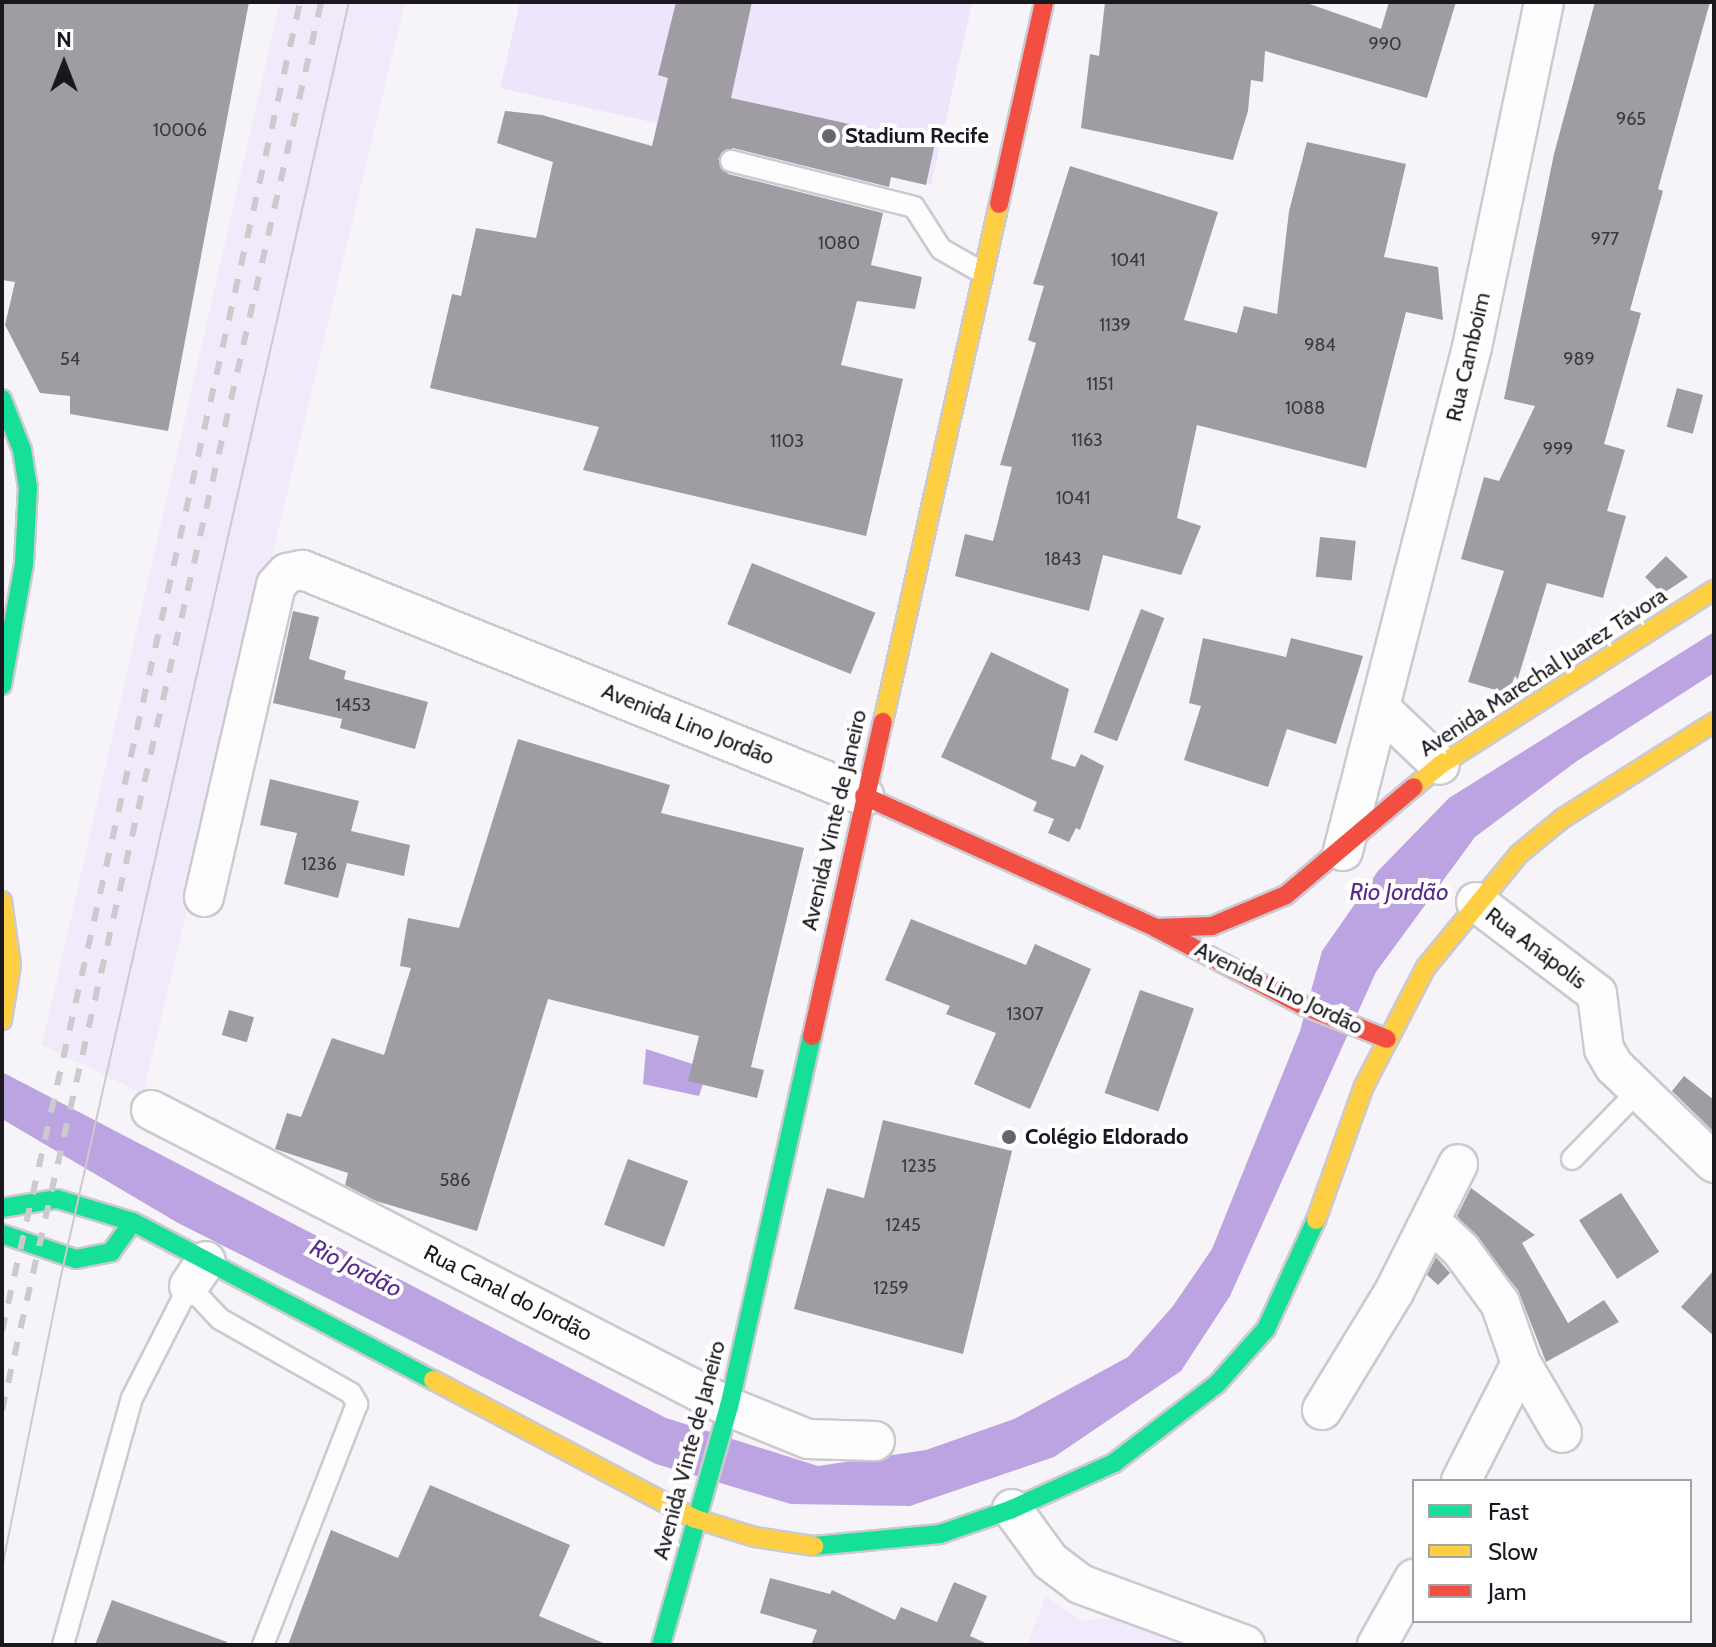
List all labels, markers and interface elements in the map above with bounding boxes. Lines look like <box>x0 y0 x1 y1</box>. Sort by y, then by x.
north arrow <box>24 24 104 104</box>
text: N <box>56 26 72 53</box>
house number: 990 <box>1368 33 1402 55</box>
house number: 965 <box>1616 108 1646 130</box>
house number: 10006 <box>153 119 207 141</box>
place label: Stadium Recife <box>845 123 989 149</box>
marker: Stadium Recife <box>820 127 838 145</box>
house number: 977 <box>1591 228 1619 250</box>
house number: 1080 <box>818 232 860 254</box>
house number: 1041 <box>1111 249 1145 271</box>
street label: Rua Camboim <box>1440 290 1496 424</box>
house number: 1139 <box>1099 314 1131 336</box>
house number: 984 <box>1304 334 1336 356</box>
house number: 54 <box>60 348 80 370</box>
house number: 989 <box>1563 348 1595 370</box>
house number: 1151 <box>1086 373 1114 395</box>
house number: 1088 <box>1285 397 1325 419</box>
house number: 1163 <box>1071 429 1103 451</box>
house number: 1103 <box>770 430 804 452</box>
house number: 999 <box>1543 438 1573 460</box>
house number: 1041 <box>1056 487 1090 509</box>
house number: 1843 <box>1045 548 1081 570</box>
street label: Avenida Marechal Juarez Távora <box>1414 582 1672 762</box>
street label: Avenida Lino Jordão <box>598 677 778 771</box>
house number: 1453 <box>335 694 371 716</box>
street label: Avenida Vinte de Janeiro <box>796 707 872 933</box>
house number: 1236 <box>301 853 337 875</box>
water label: Rio Jordão <box>1349 878 1449 906</box>
street label: Rua Anápolis <box>1480 901 1592 995</box>
street label: Avenida Lino Jordão <box>1191 936 1367 1040</box>
house number: 1307 <box>1006 1003 1044 1025</box>
place label: Colégio Eldorado <box>1025 1124 1188 1150</box>
marker: Colégio Eldorado <box>1000 1128 1018 1146</box>
house number: 1235 <box>902 1155 936 1177</box>
house number: 586 <box>440 1169 470 1191</box>
house number: 1245 <box>885 1214 921 1236</box>
water label: Rio Jordão <box>305 1233 407 1303</box>
street label: Rua Canal do Jordão <box>419 1239 597 1347</box>
house number: 1259 <box>873 1277 909 1299</box>
street label: Avenida Vinte de Janeiro <box>647 1338 731 1562</box>
legend <box>1412 1479 1692 1623</box>
text: Fast <box>1488 1497 1529 1526</box>
text: Slow <box>1488 1537 1538 1566</box>
text: Jam <box>1488 1577 1526 1606</box>

